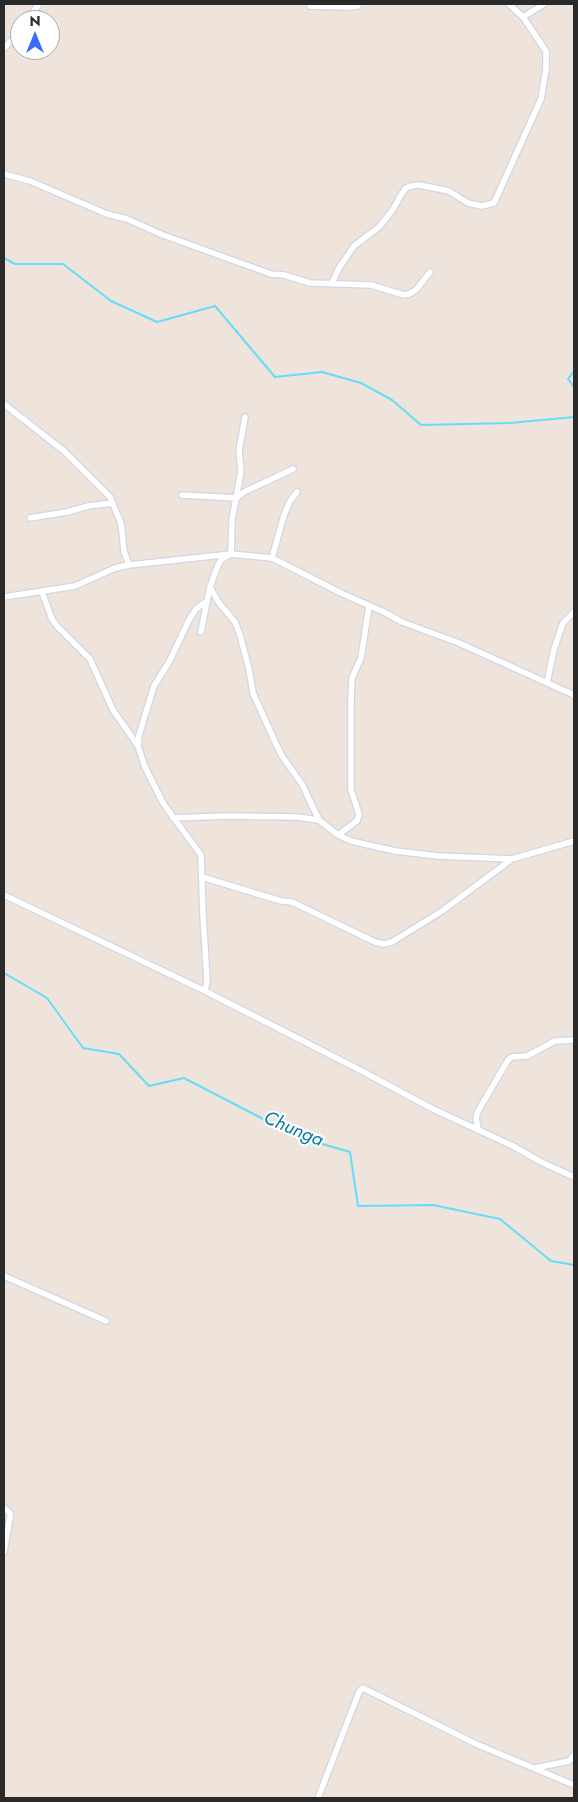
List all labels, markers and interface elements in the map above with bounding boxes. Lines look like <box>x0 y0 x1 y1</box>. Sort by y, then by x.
north arrow <box>10 10 60 60</box>
text: N <box>29 11 41 31</box>
water label: Chunga <box>260 1107 326 1153</box>

